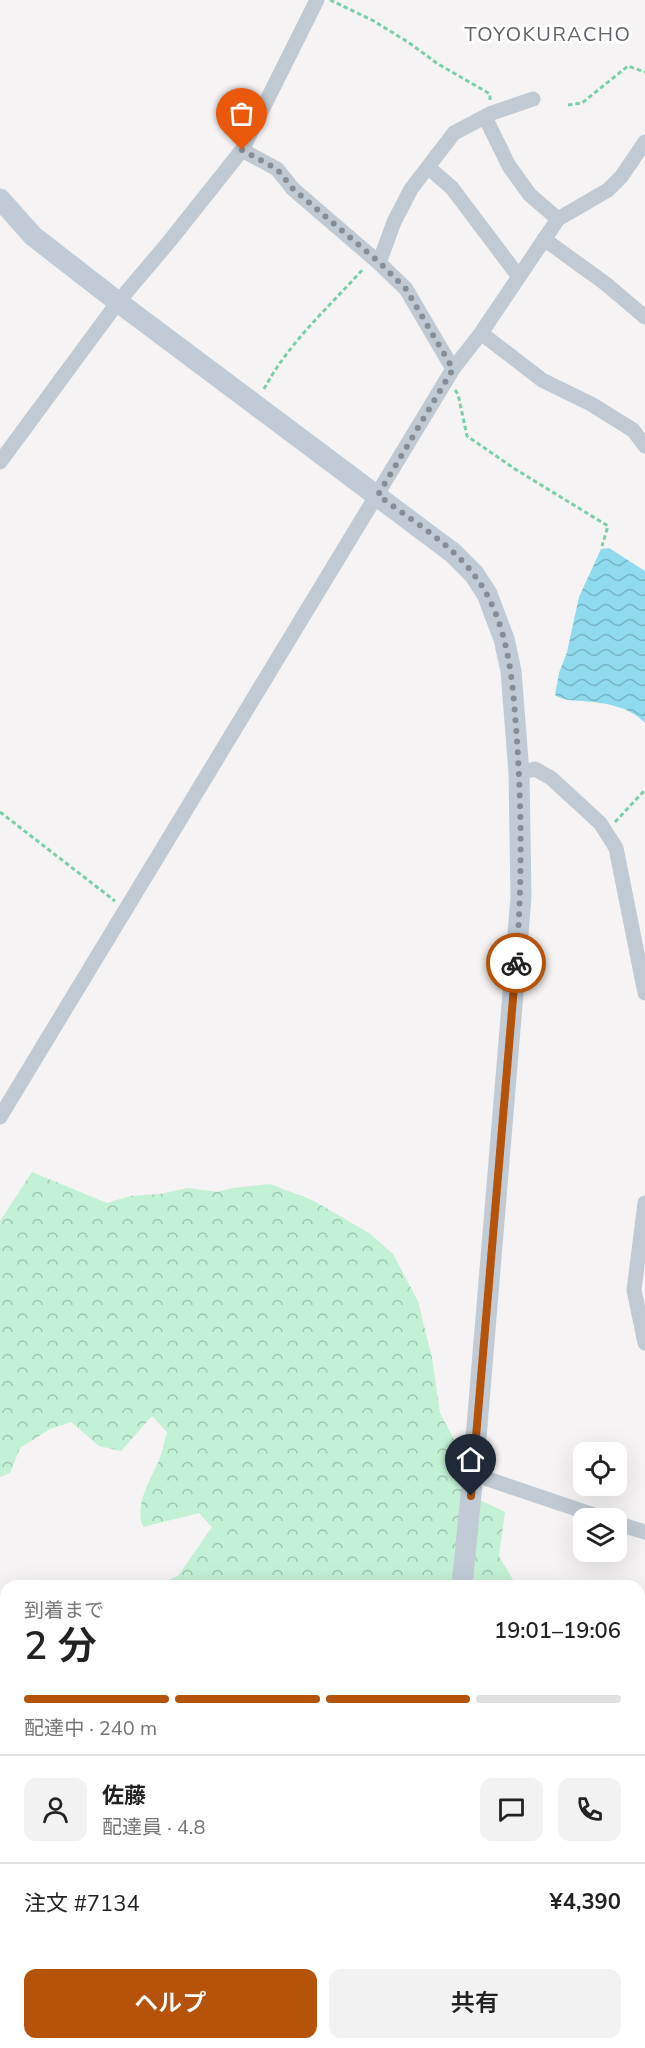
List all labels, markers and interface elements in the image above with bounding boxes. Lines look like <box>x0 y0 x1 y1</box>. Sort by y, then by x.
district label: TOYOKURACHO <box>465 21 631 48</box>
pin <box>216 88 267 150</box>
icon: bag <box>225 97 258 130</box>
courier <box>486 933 546 993</box>
icon: bike <box>500 947 533 980</box>
pin <box>445 1434 496 1496</box>
map controls <box>573 1442 627 1562</box>
button: locate <box>573 1442 627 1496</box>
icon: home <box>454 1443 487 1476</box>
button: layers <box>573 1508 627 1562</box>
text: 到着まで <box>24 1597 104 1624</box>
text: 19:01–19:06 <box>494 1616 621 1646</box>
text: 2 分 <box>24 1620 97 1673</box>
text: 配達中 · 240 m <box>24 1715 157 1742</box>
button: person <box>24 1778 87 1841</box>
button: chat <box>480 1778 543 1841</box>
button: phone <box>558 1778 621 1841</box>
text: 佐藤 <box>102 1781 146 1811</box>
text: 配達員 · 4.8 <box>102 1814 205 1841</box>
text: ¥4,390 <box>550 1887 621 1917</box>
text: 注文 #7134 <box>24 1889 140 1919</box>
button: ヘルプ <box>24 1969 317 2038</box>
button: 共有 <box>329 1969 621 2038</box>

